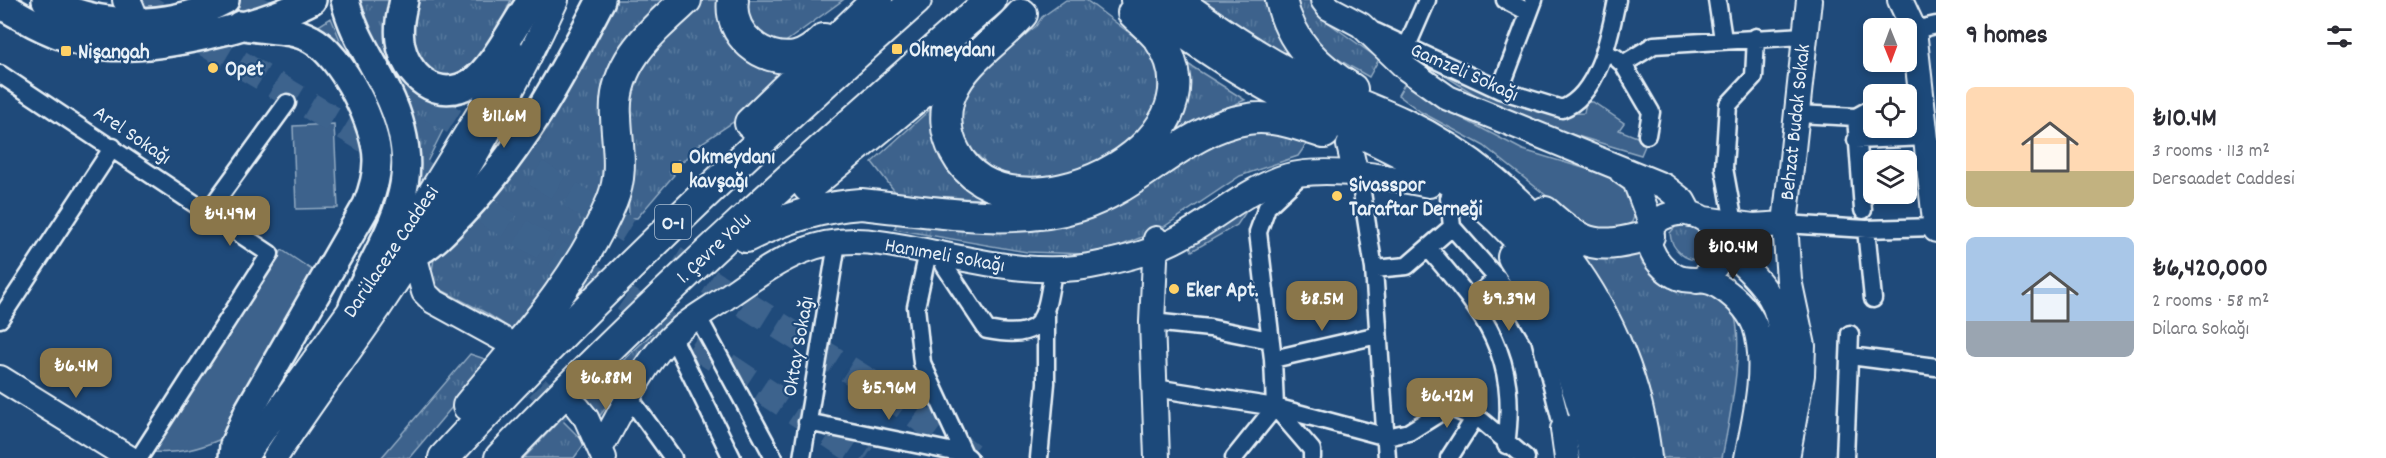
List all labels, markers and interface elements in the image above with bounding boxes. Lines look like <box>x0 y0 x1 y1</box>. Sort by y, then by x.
north arrow <box>1863 18 1917 72</box>
map controls <box>1863 18 1917 204</box>
text: 9 homes <box>1966 18 2048 55</box>
icon: filters <box>2323 20 2356 53</box>
street label: Gamzeli Sokağı <box>1405 36 1523 111</box>
place label: Okmeydanı <box>909 37 995 67</box>
place label: Nişangah <box>78 39 150 69</box>
marker: Okmeydanı <box>890 42 904 56</box>
street label: Behzat Budak Sokak <box>1774 43 1820 202</box>
marker: Nişangah <box>59 44 73 58</box>
place label: Opet <box>225 56 264 86</box>
marker: Opet <box>206 61 220 75</box>
button: locate <box>1863 84 1917 138</box>
pin: ₺11.6M <box>455 98 553 149</box>
street label: Arel Sokağı <box>86 99 176 174</box>
text: ₺10.4M <box>2152 101 2217 138</box>
text: ₺11.6M <box>482 103 526 131</box>
icon: home <box>2014 111 2086 183</box>
text: 3 rooms · 113 m² <box>2152 138 2270 166</box>
place label: Okmeydanı kavşağı <box>689 144 775 198</box>
button: layers <box>1863 150 1917 204</box>
marker: Okmeydanı kavşağı <box>670 161 684 175</box>
text: Dersaadet Caddesi <box>2152 166 2295 194</box>
place label: Sivasspor Taraftar Derneği <box>1349 172 1482 226</box>
street label: Darülaceze Caddesi <box>337 180 448 325</box>
marker: Sivasspor Taraftar Derneği <box>1330 189 1344 203</box>
pin: ₺4.49M <box>181 196 279 247</box>
text: ₺4.49M <box>204 201 256 229</box>
road number: O-1 <box>655 205 691 239</box>
street label: 1. Çevre Yolu <box>671 206 759 292</box>
pin: ₺10.4M <box>1684 229 1782 280</box>
street label: Hanımeli Sokağı <box>882 232 1007 282</box>
text: ₺10.4M <box>1708 234 1758 262</box>
text: ₺6,420,000 <box>2152 251 2268 288</box>
icon: home <box>2014 261 2086 333</box>
place label: Eker Apt. <box>1186 277 1258 307</box>
pin: ₺8.5M <box>1280 281 1364 332</box>
pin: ₺9.39M <box>1460 281 1558 332</box>
marker: Eker Apt. <box>1167 282 1181 296</box>
text: ₺8.5M <box>1300 286 1344 314</box>
text: ₺9.39M <box>1482 286 1536 314</box>
text: 2 rooms · 58 m² <box>2152 288 2269 316</box>
street label: Oktay Sokağı <box>776 294 824 399</box>
text: Dilara Sokağı <box>2152 316 2249 344</box>
pin: ₺6.4M <box>34 348 118 399</box>
text: ₺6.4M <box>54 353 98 381</box>
pin: ₺6.88M <box>557 360 655 411</box>
text: ₺6.88M <box>580 365 632 393</box>
pin: ₺5.96M <box>840 370 938 421</box>
text: ₺5.96M <box>862 375 916 403</box>
pin: ₺6.42M <box>1398 378 1496 429</box>
text: ₺6.42M <box>1420 383 1474 411</box>

